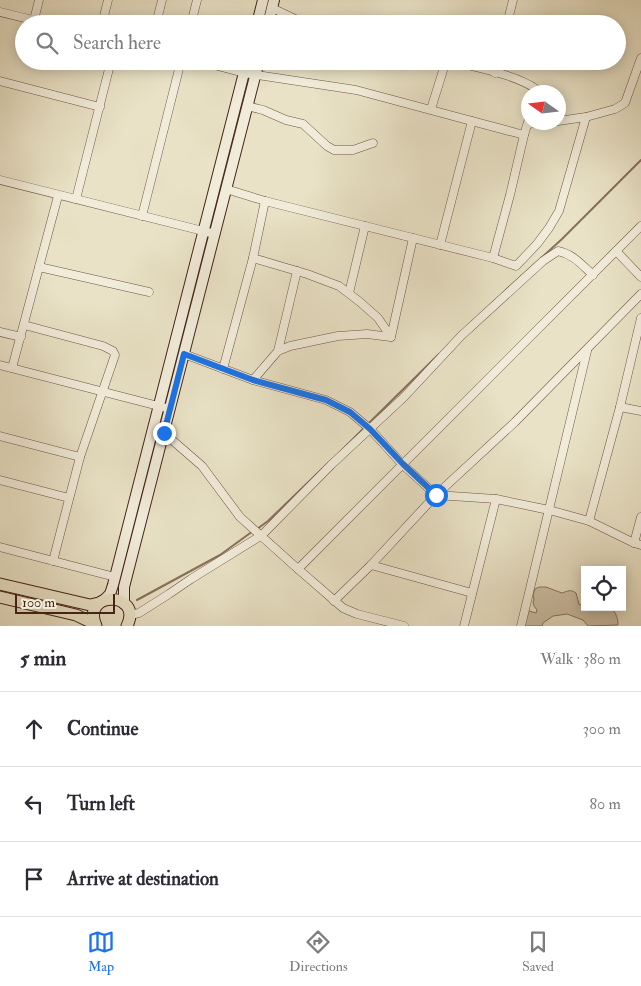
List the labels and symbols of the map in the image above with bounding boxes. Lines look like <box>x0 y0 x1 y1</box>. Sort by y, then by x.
north arrow <box>521 85 566 130</box>
route end <box>153 422 176 445</box>
route start <box>425 484 448 507</box>
scale bar <box>15 591 115 614</box>

